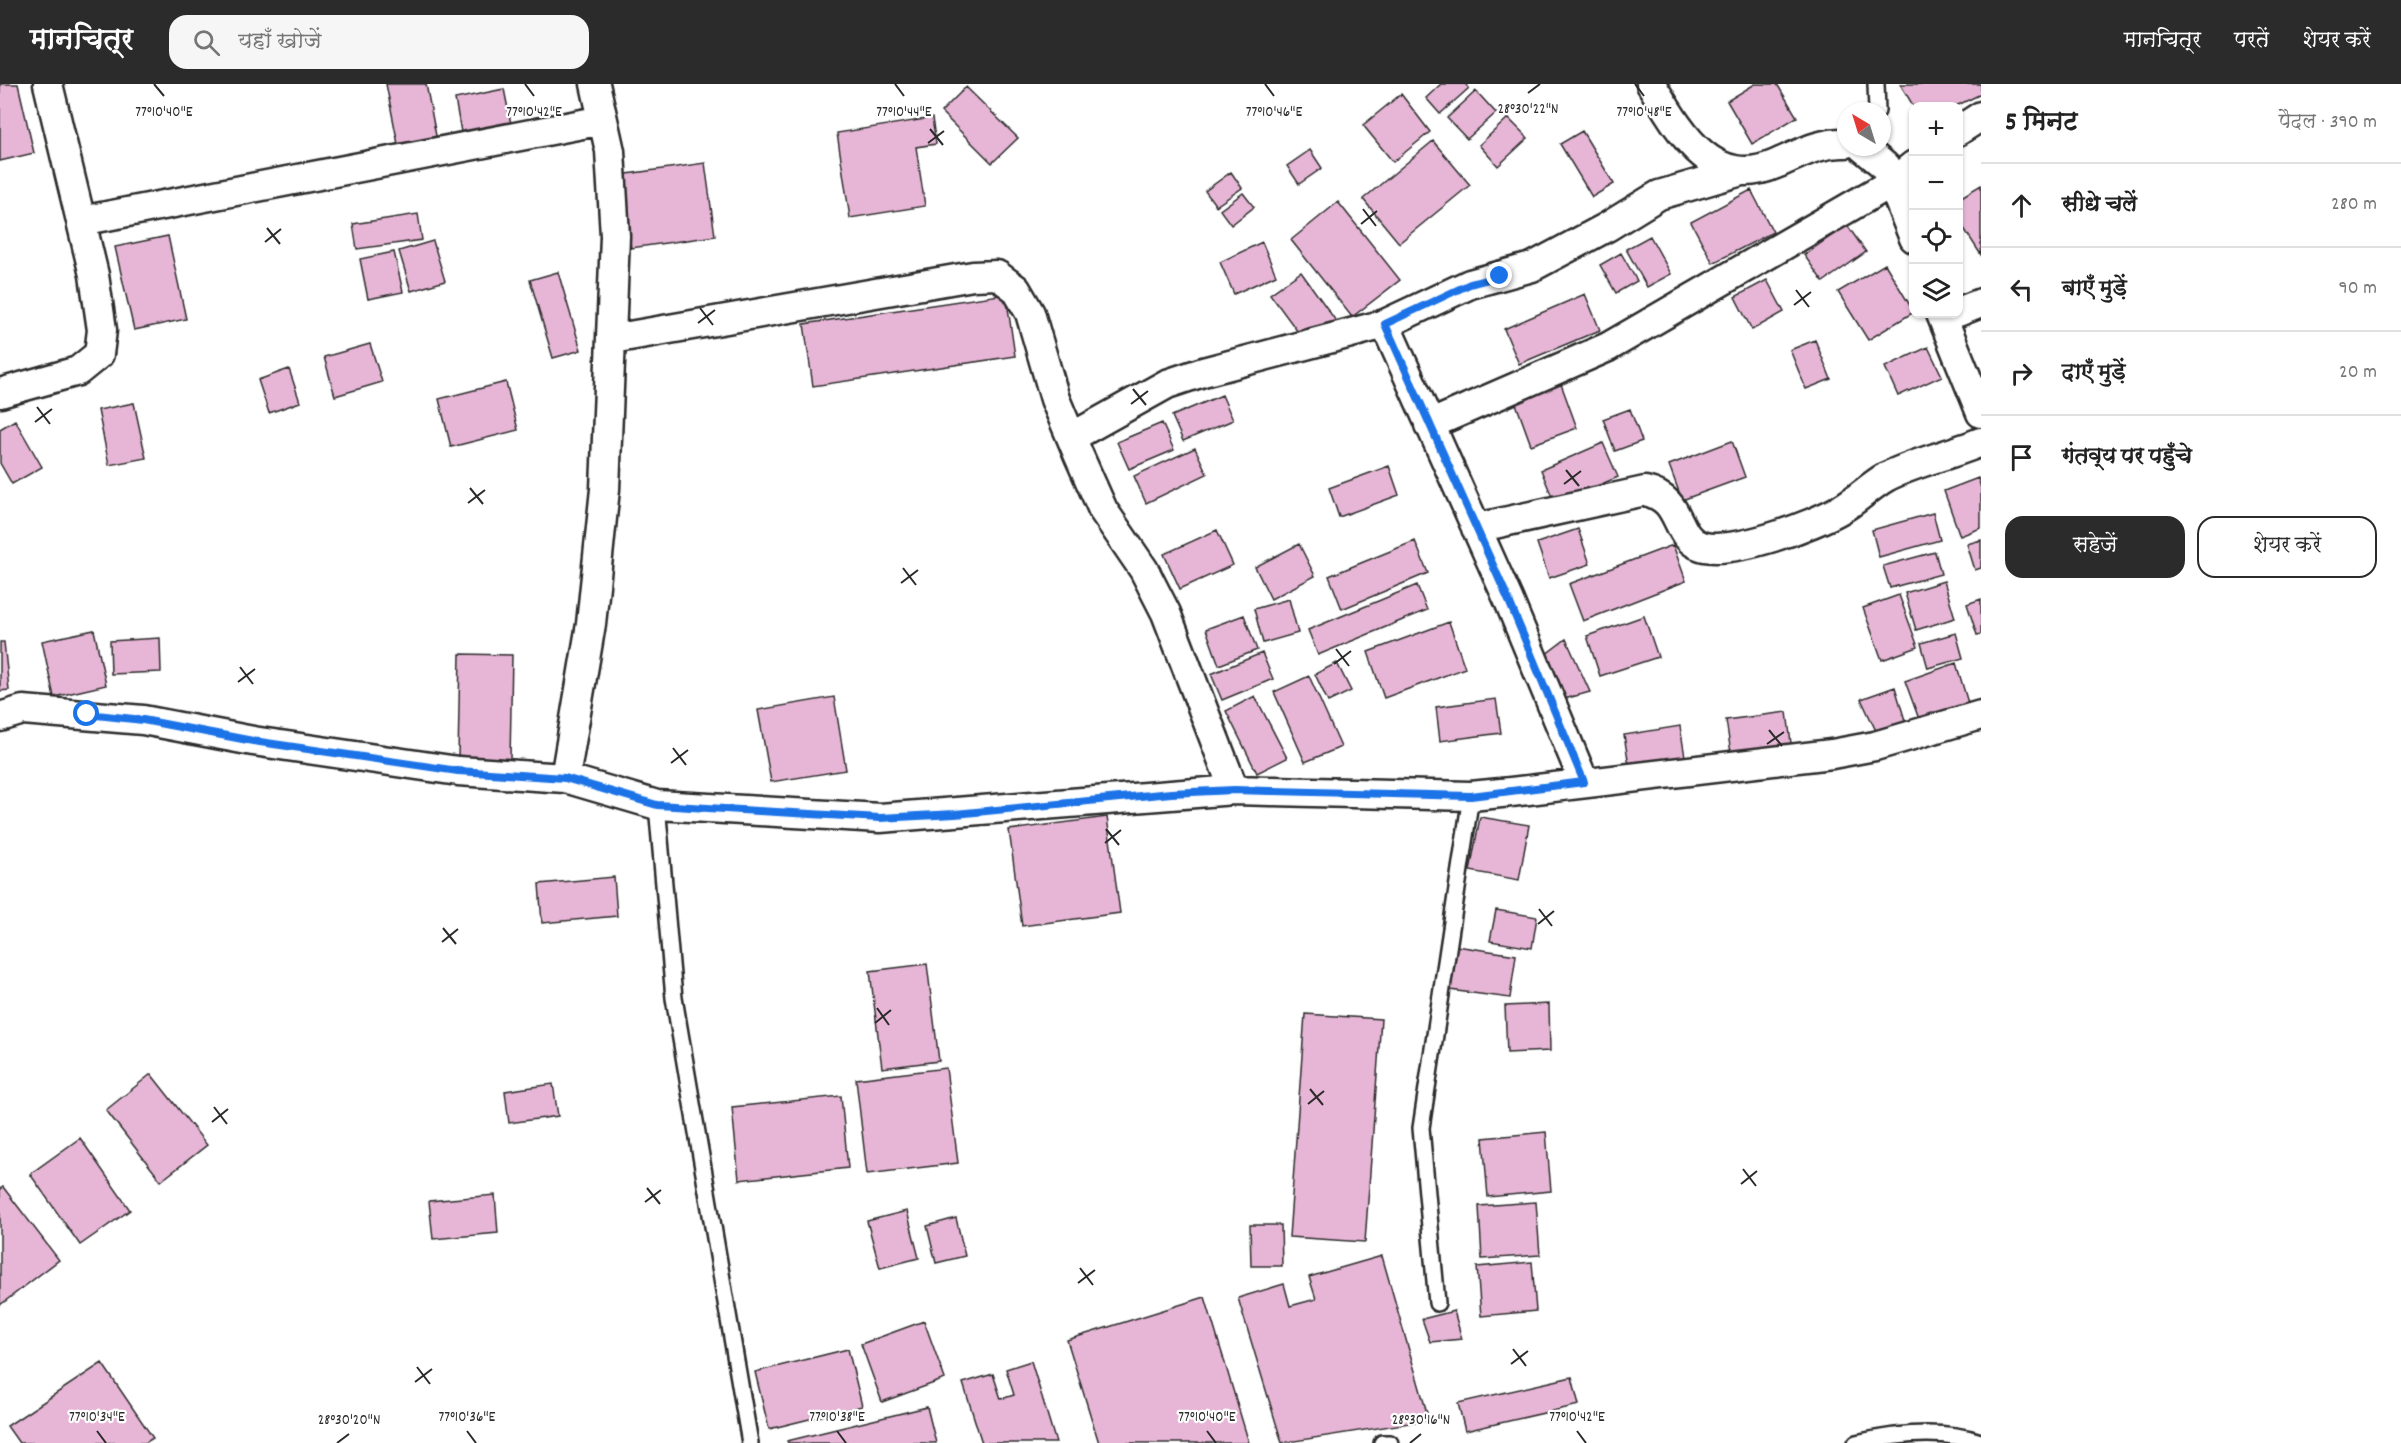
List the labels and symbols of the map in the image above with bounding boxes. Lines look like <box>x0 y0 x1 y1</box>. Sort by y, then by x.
text: 28°30'22"N <box>1497 99 1559 121</box>
text: 77°10'40"E <box>135 102 193 124</box>
text: 77°10'42"E <box>506 102 562 124</box>
text: 77°10'44"E <box>876 102 932 124</box>
text: 77°10'46"E <box>1246 102 1302 124</box>
text: 77°10'48"E <box>1616 102 1672 124</box>
north arrow <box>1837 102 1891 156</box>
route end <box>1486 262 1512 288</box>
route start <box>73 700 99 726</box>
text: 77°10'34"E <box>69 1407 125 1429</box>
text: 77°10'36"E <box>439 1407 496 1429</box>
text: 77°10'38"E <box>809 1407 865 1429</box>
text: 77°10'40"E <box>1178 1407 1236 1429</box>
text: 77°10'42"E <box>1549 1407 1605 1429</box>
text: 28°30'20"N <box>318 1410 380 1432</box>
text: 28°30'16"N <box>1392 1410 1450 1432</box>

